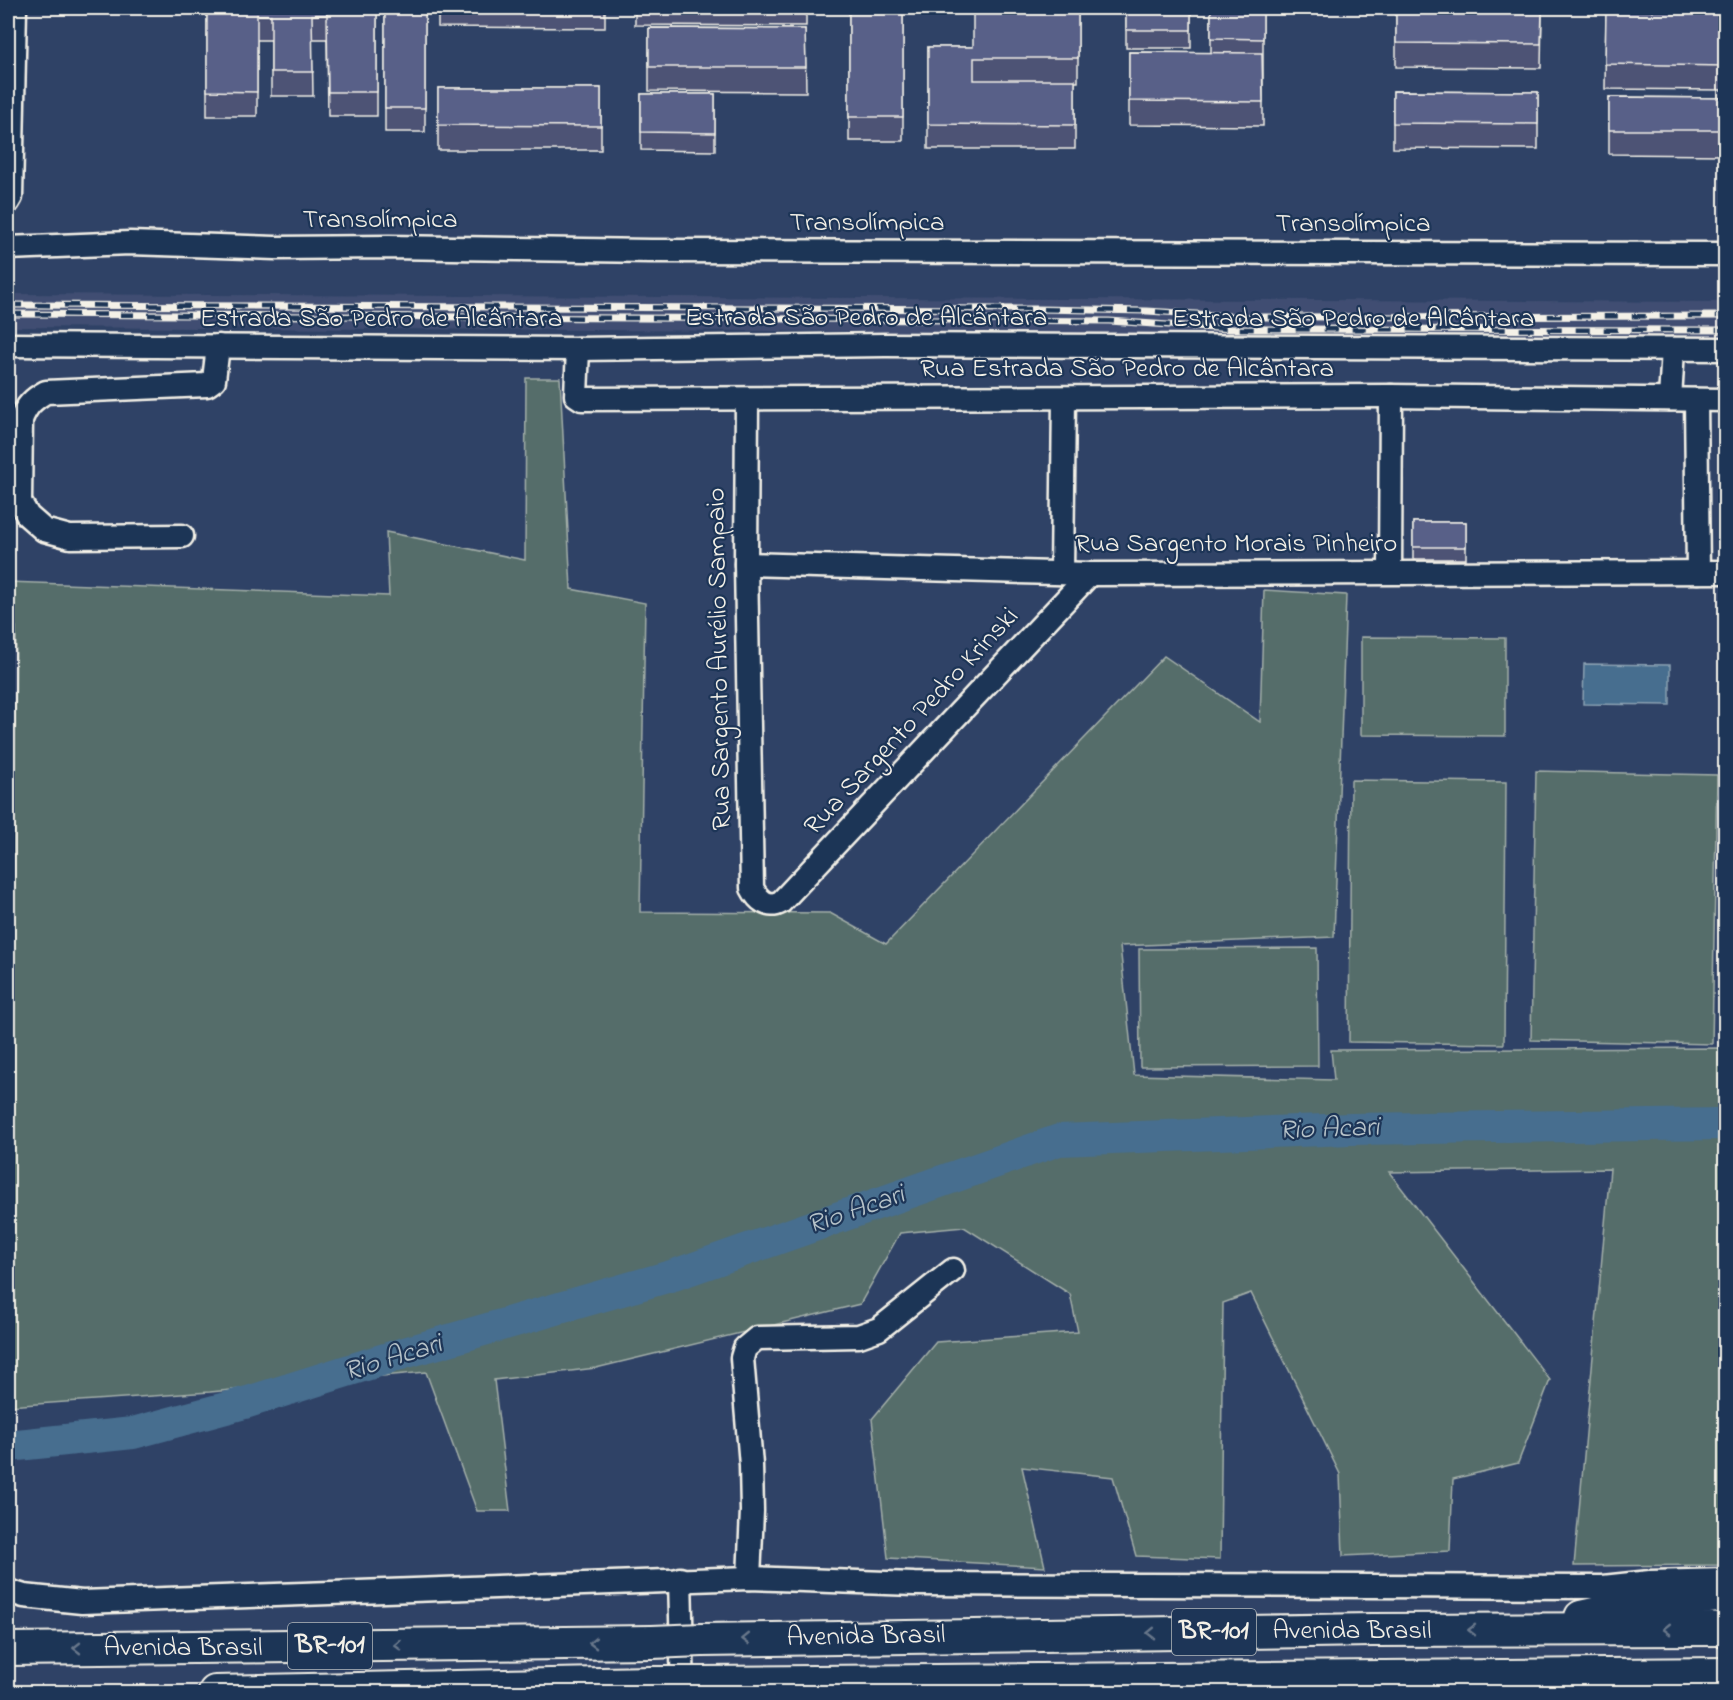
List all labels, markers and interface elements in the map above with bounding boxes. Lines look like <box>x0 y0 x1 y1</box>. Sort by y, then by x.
street label: Transolímpica <box>302 201 458 240</box>
street label: Transolímpica <box>789 204 945 243</box>
street label: Transolímpica <box>1275 205 1431 244</box>
street label: Estrada São Pedro de Alcântara <box>685 299 1047 338</box>
street label: Estrada São Pedro de Alcântara <box>200 300 562 339</box>
street label: Estrada São Pedro de Alcântara <box>1172 300 1534 339</box>
street label: Rua Estrada São Pedro de Alcântara <box>920 350 1334 389</box>
street label: Rua Sargento Aurélio Sampaio <box>698 487 742 831</box>
street label: Rua Sargento Morais Pinheiro <box>1075 525 1397 564</box>
street label: Rua Sargento Pedro Krinski <box>795 599 1029 845</box>
water label: Rio Acari <box>1278 1108 1383 1152</box>
water label: Rio Acari <box>802 1174 913 1247</box>
water label: Rio Acari <box>339 1324 450 1393</box>
road number: BR-101 <box>1172 1609 1256 1655</box>
street label: Avenida Brasil <box>1273 1612 1431 1651</box>
street label: Avenida Brasil <box>786 1616 946 1658</box>
road number: BR-101 <box>288 1623 372 1669</box>
one-way arrow <box>1663 1623 1672 1635</box>
one-way arrow <box>1468 1624 1477 1636</box>
one-way arrow <box>1147 1627 1156 1639</box>
street label: Avenida Brasil <box>104 1629 262 1668</box>
one-way arrow <box>742 1633 751 1646</box>
one-way arrow <box>589 1636 598 1649</box>
one-way arrow <box>394 1639 403 1651</box>
one-way arrow <box>73 1642 82 1655</box>

